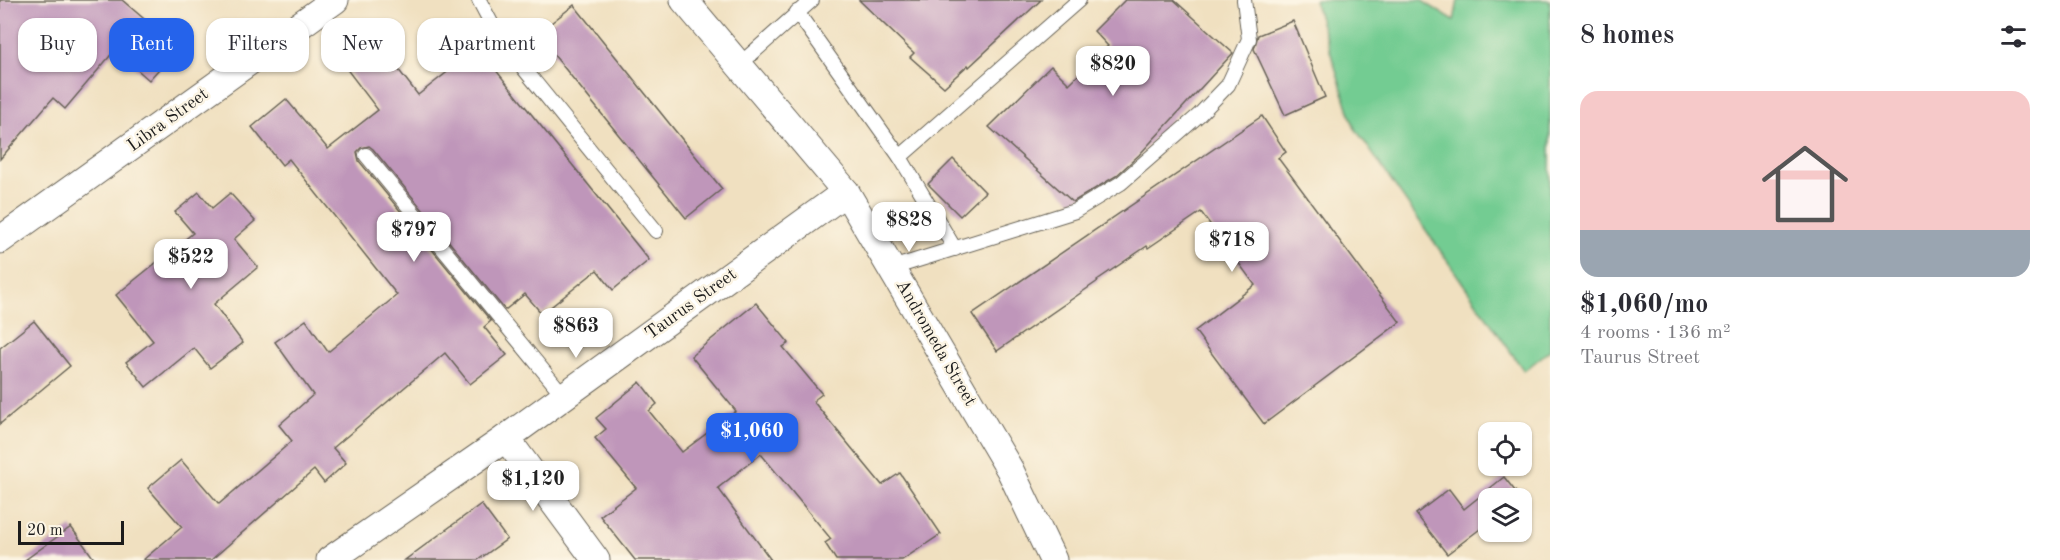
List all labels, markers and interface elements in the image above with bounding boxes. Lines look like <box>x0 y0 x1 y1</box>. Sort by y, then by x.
chip: Buy <box>18 18 97 72</box>
chip: Rent <box>109 18 194 72</box>
chip: Filters <box>206 18 309 72</box>
chip: New <box>321 18 405 72</box>
chip: Apartment <box>417 18 557 72</box>
icon: filters <box>1997 20 2030 53</box>
text: 8 homes <box>1580 23 1674 49</box>
pin: $820 <box>1077 46 1149 97</box>
text: $820 <box>1090 55 1136 75</box>
street label: Libra Street <box>124 85 212 155</box>
icon: home <box>1751 130 1859 238</box>
pin: $828 <box>873 202 945 253</box>
text: $828 <box>886 211 932 231</box>
pin: $797 <box>378 212 450 263</box>
text: $797 <box>391 221 437 241</box>
pin: $718 <box>1196 222 1268 273</box>
text: $718 <box>1209 231 1255 251</box>
pin: $522 <box>155 239 227 290</box>
text: $522 <box>168 248 214 268</box>
street label: Taurus Street <box>642 265 740 343</box>
street label: Andromeda Street <box>893 277 979 409</box>
text: $1,060/mo <box>1580 292 1708 318</box>
pin: $863 <box>540 308 612 359</box>
text: $863 <box>553 317 599 337</box>
text: 4 rooms · 136 m² <box>1580 323 1730 343</box>
text: Taurus Street <box>1580 348 1700 368</box>
pin: $1,060 <box>703 413 801 464</box>
text: $1,060 <box>720 422 784 442</box>
map controls <box>1478 422 1532 542</box>
button: locate <box>1478 422 1532 476</box>
pin: $1,120 <box>484 461 582 512</box>
text: $1,120 <box>501 470 565 490</box>
button: layers <box>1478 488 1532 542</box>
scale bar <box>18 518 124 546</box>
text: 20 m <box>27 523 63 539</box>

